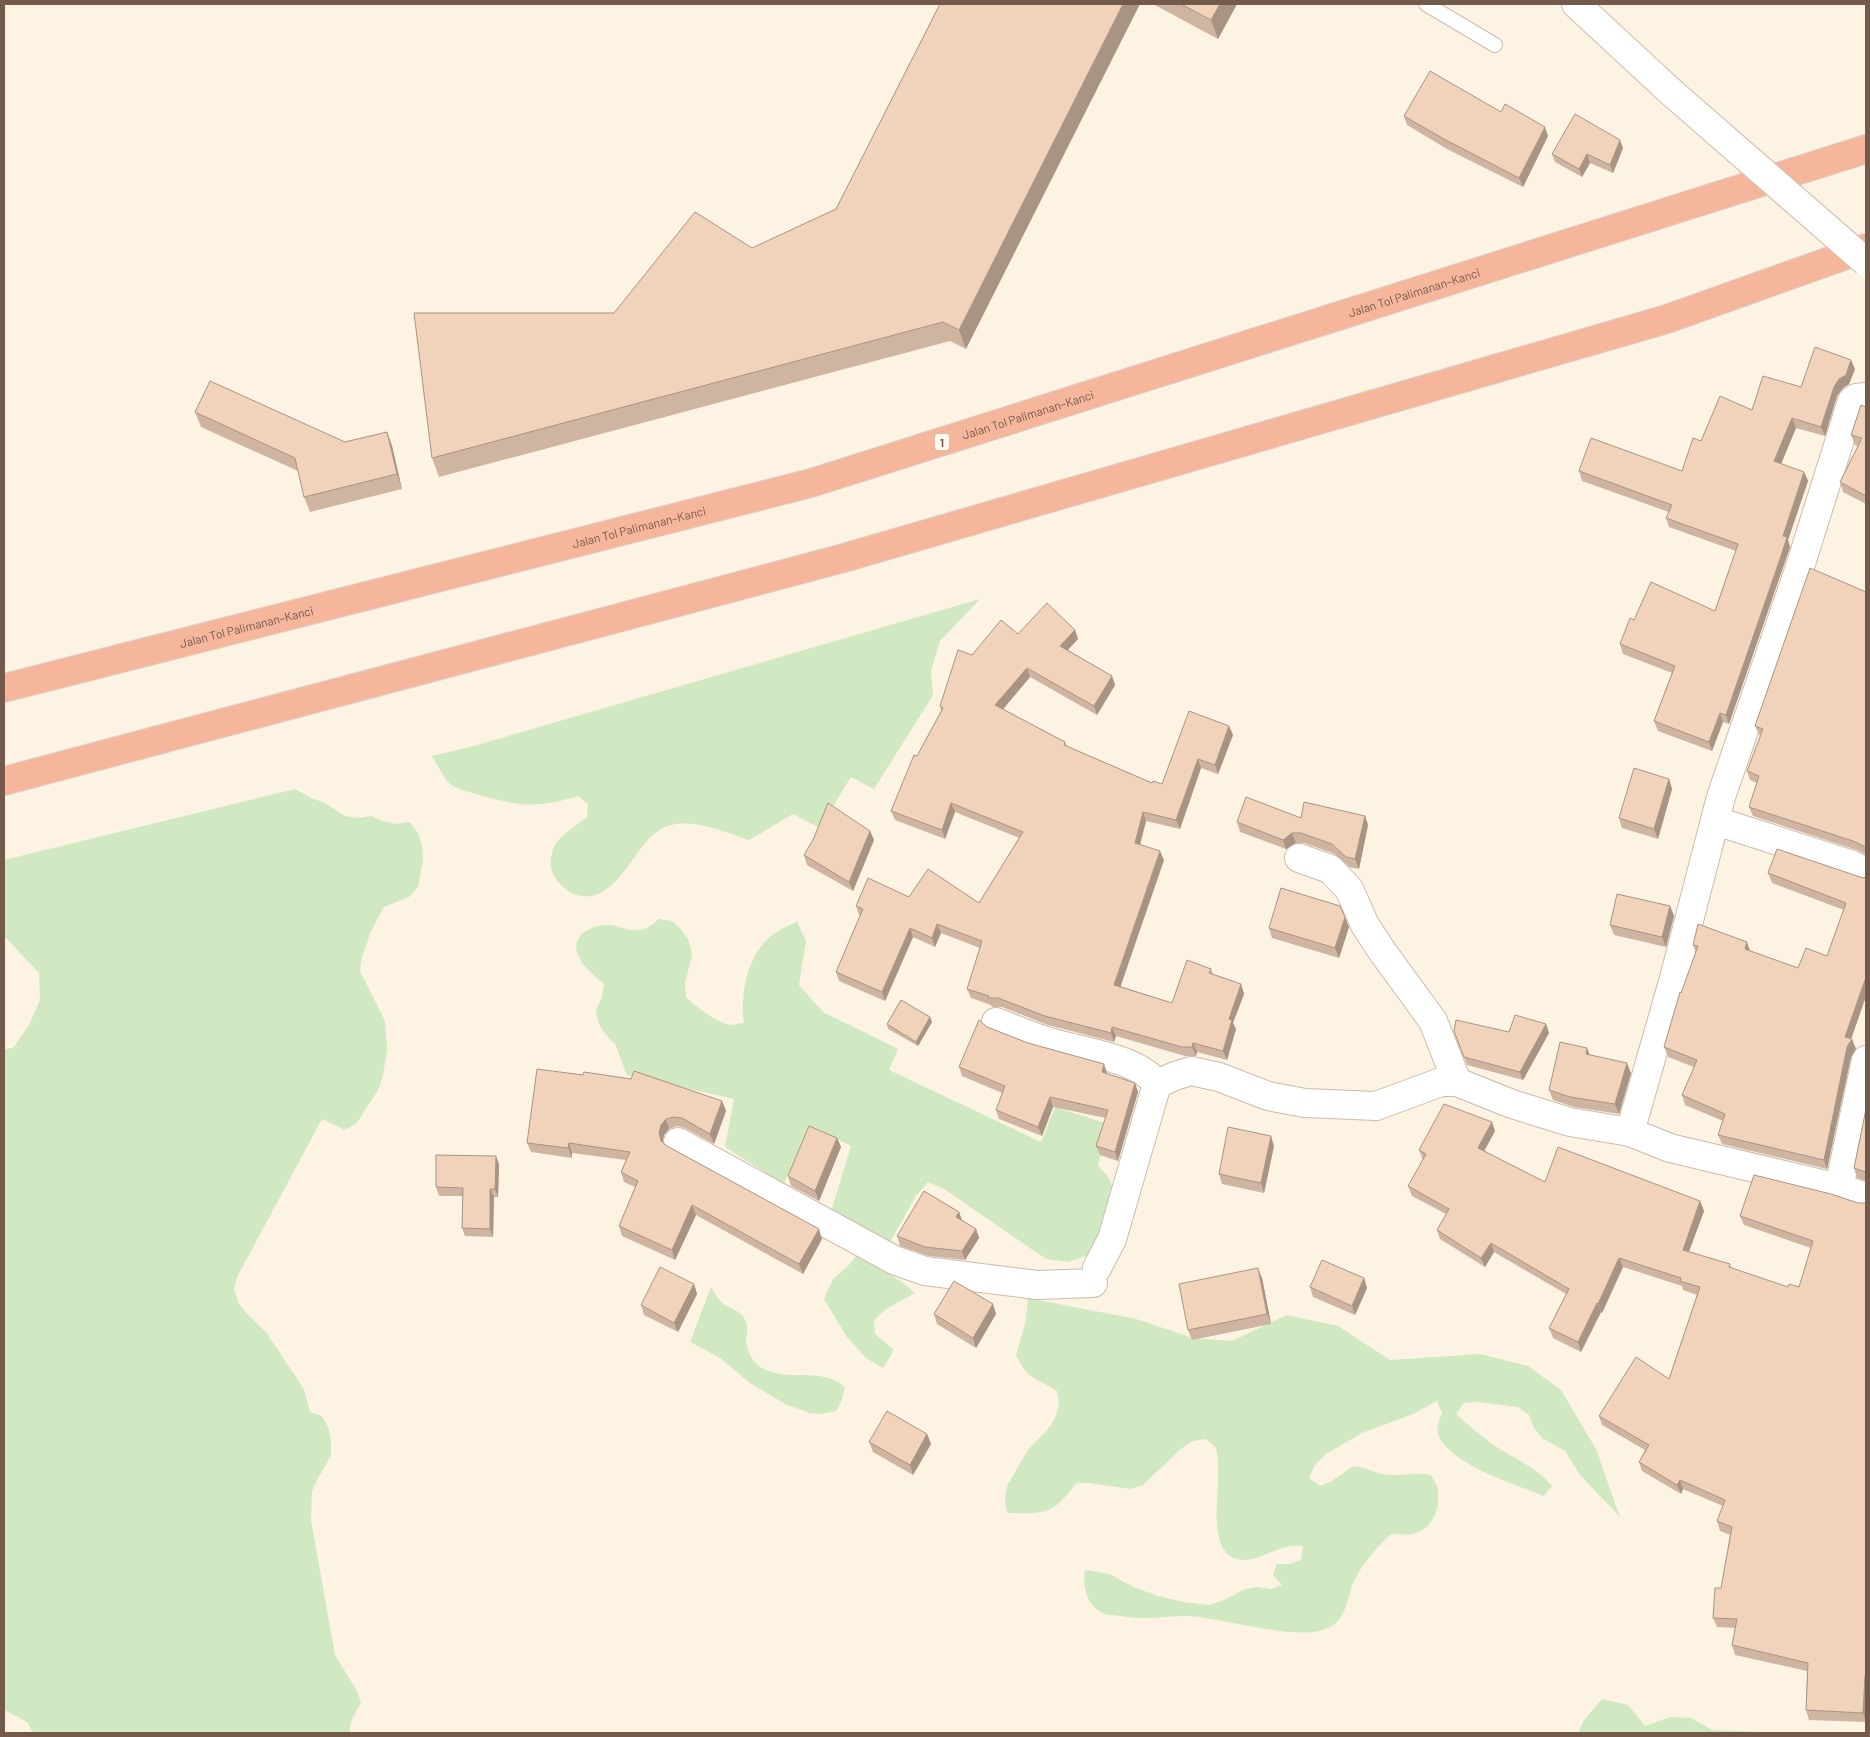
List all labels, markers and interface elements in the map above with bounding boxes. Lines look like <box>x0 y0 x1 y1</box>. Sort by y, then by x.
street label: Jalan Tol Palimanan–Kanci <box>1346 265 1481 320</box>
street label: Jalan Tol Palimanan–Kanci <box>960 387 1095 442</box>
road number: 1 <box>934 434 950 451</box>
street label: Jalan Tol Palimanan–Kanci <box>571 503 707 550</box>
street label: Jalan Tol Palimanan–Kanci <box>178 603 315 650</box>

